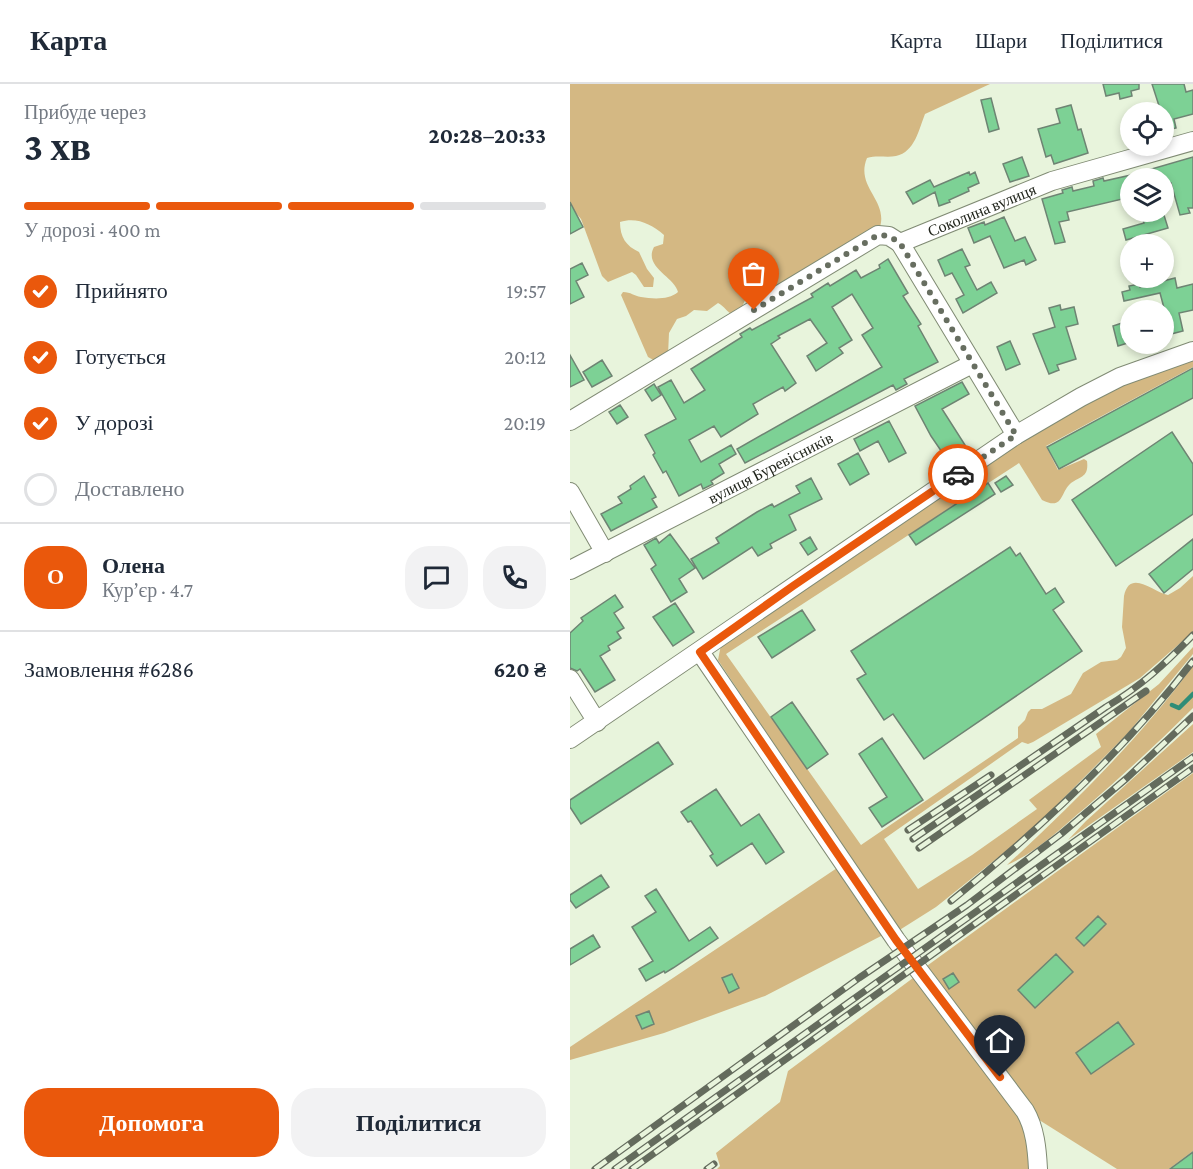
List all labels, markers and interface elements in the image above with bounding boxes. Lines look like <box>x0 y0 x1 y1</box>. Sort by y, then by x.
text: Карта <box>30 25 107 56</box>
text: Карта <box>890 29 942 53</box>
text: Шари <box>975 29 1027 53</box>
text: Поділитися <box>1060 29 1163 53</box>
text: Прибуде через <box>24 101 146 123</box>
map controls <box>1120 102 1174 354</box>
button: locate <box>1120 102 1174 156</box>
text: 20:28–20:33 <box>428 123 546 148</box>
text: 3 хв <box>24 125 91 168</box>
button: layers <box>1120 168 1174 222</box>
street label: Соколина вулиця <box>925 180 1039 239</box>
text: У дорозі · 400 m <box>24 219 161 241</box>
button: + <box>1120 234 1174 288</box>
pin <box>728 248 779 310</box>
icon: bag <box>737 257 770 290</box>
icon: check <box>24 275 57 308</box>
text: Прийнято <box>75 278 168 303</box>
text: 19:57 <box>507 280 546 302</box>
button: − <box>1120 300 1174 354</box>
icon: check <box>24 341 57 374</box>
text: Готується <box>75 344 166 369</box>
text: 20:12 <box>504 346 546 368</box>
icon: check <box>24 407 57 440</box>
text: У дорозі <box>75 410 154 435</box>
text: 20:19 <box>504 412 546 434</box>
street label: вулиця Буревісників <box>705 428 836 506</box>
courier <box>928 444 988 504</box>
icon: car <box>942 458 975 491</box>
text: Доставлено <box>75 476 185 501</box>
button: chat <box>405 546 468 609</box>
button: phone <box>483 546 546 609</box>
text: Олена <box>102 553 165 578</box>
text: О <box>47 564 64 589</box>
text: Кур’єр · 4.7 <box>102 579 193 601</box>
text: Замовлення #6286 <box>24 657 194 682</box>
text: 620 ₴ <box>493 657 546 682</box>
pin <box>974 1015 1025 1077</box>
icon: home <box>983 1024 1016 1057</box>
button: Допомога <box>24 1088 279 1157</box>
button: Поділитися <box>291 1088 546 1157</box>

